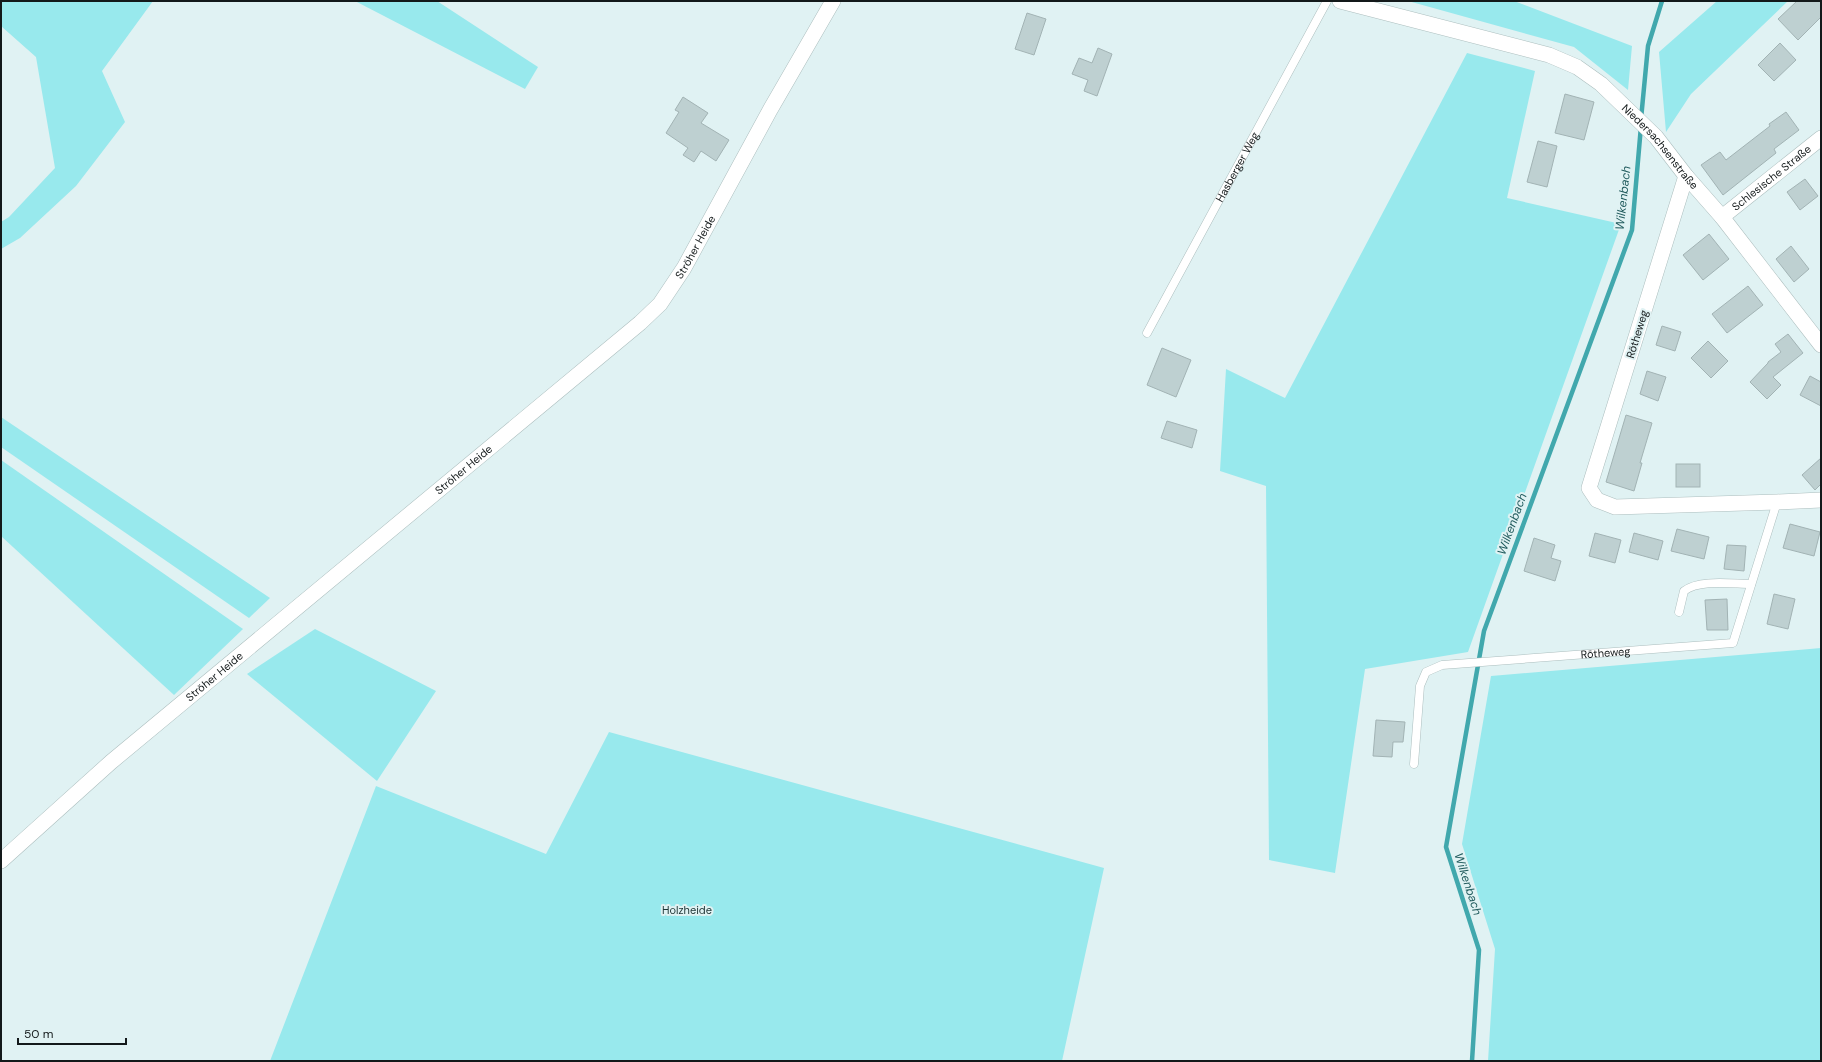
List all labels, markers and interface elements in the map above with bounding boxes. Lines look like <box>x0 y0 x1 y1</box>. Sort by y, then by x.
street label: Niedersachsenstraße <box>1619 101 1701 192</box>
street label: Hasberger Weg <box>1212 129 1262 204</box>
street label: Schlesische Straße <box>1729 142 1814 214</box>
water label: Wilkenbach <box>1612 165 1634 231</box>
street label: Ströher Heide <box>672 213 718 281</box>
street label: Rötheweg <box>1623 308 1651 360</box>
street label: Ströher Heide <box>432 442 495 497</box>
water label: Wilkenbach <box>1493 491 1531 557</box>
street label: Rötheweg <box>1580 644 1631 661</box>
street label: Ströher Heide <box>183 649 246 704</box>
water label: Wilkenbach <box>1450 851 1486 917</box>
park label: Holzheide <box>662 903 712 917</box>
scale bar <box>18 1020 126 1046</box>
text: 50 m <box>24 1026 53 1042</box>

